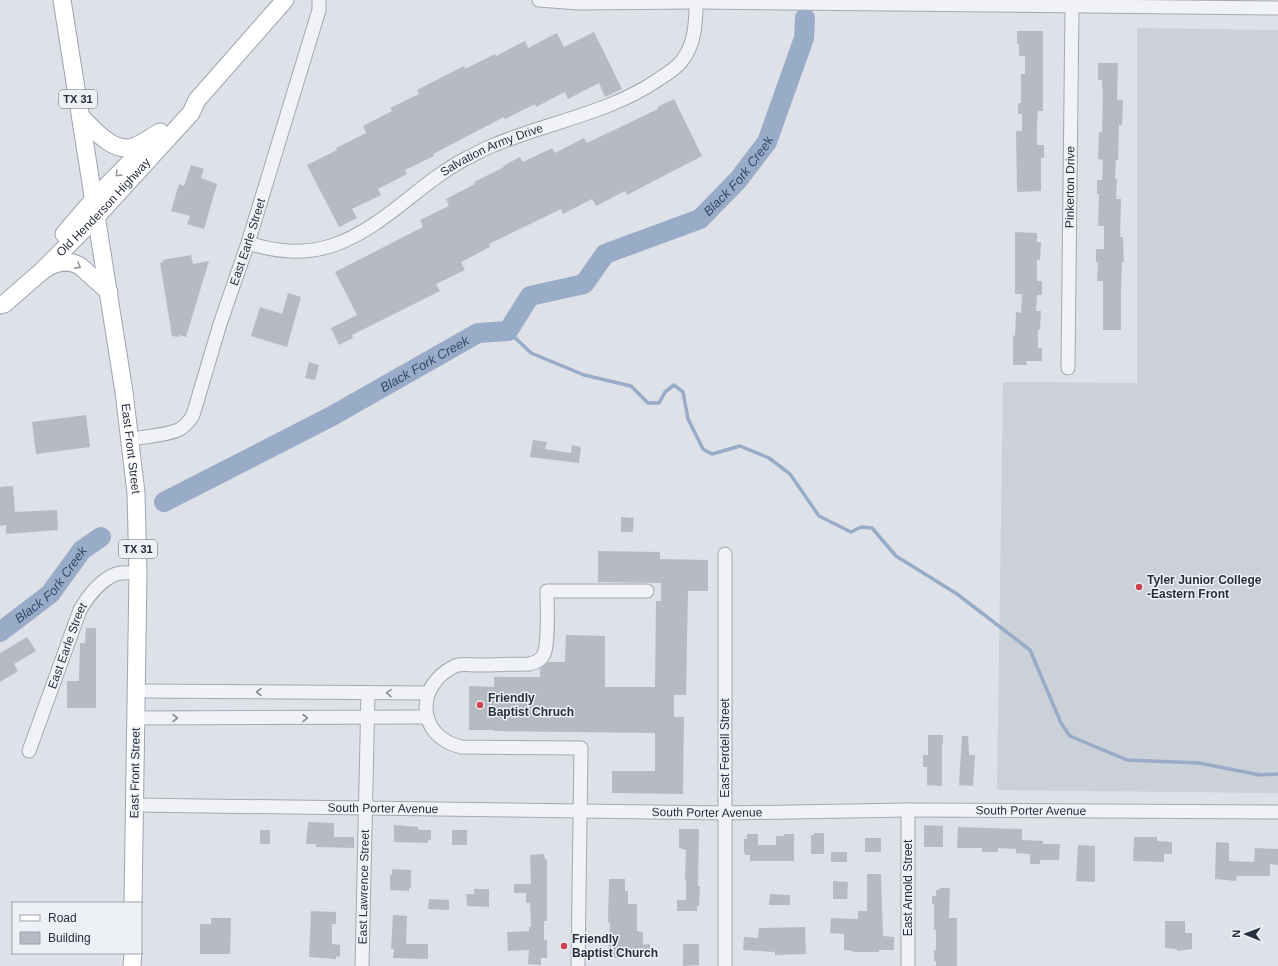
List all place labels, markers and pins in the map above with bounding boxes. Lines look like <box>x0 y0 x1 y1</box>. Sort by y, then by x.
place label: Tyler Junior College -Eastern Front <box>1147 573 1262 601</box>
marker: Tyler Junior College -Eastern Front <box>1134 582 1144 592</box>
place label: Friendly Baptist Chruch <box>488 691 574 719</box>
marker: Friendly Baptist Chruch <box>475 700 485 710</box>
place label: Friendly Baptist Church <box>572 932 658 960</box>
marker: Friendly Baptist Church <box>559 941 569 951</box>

